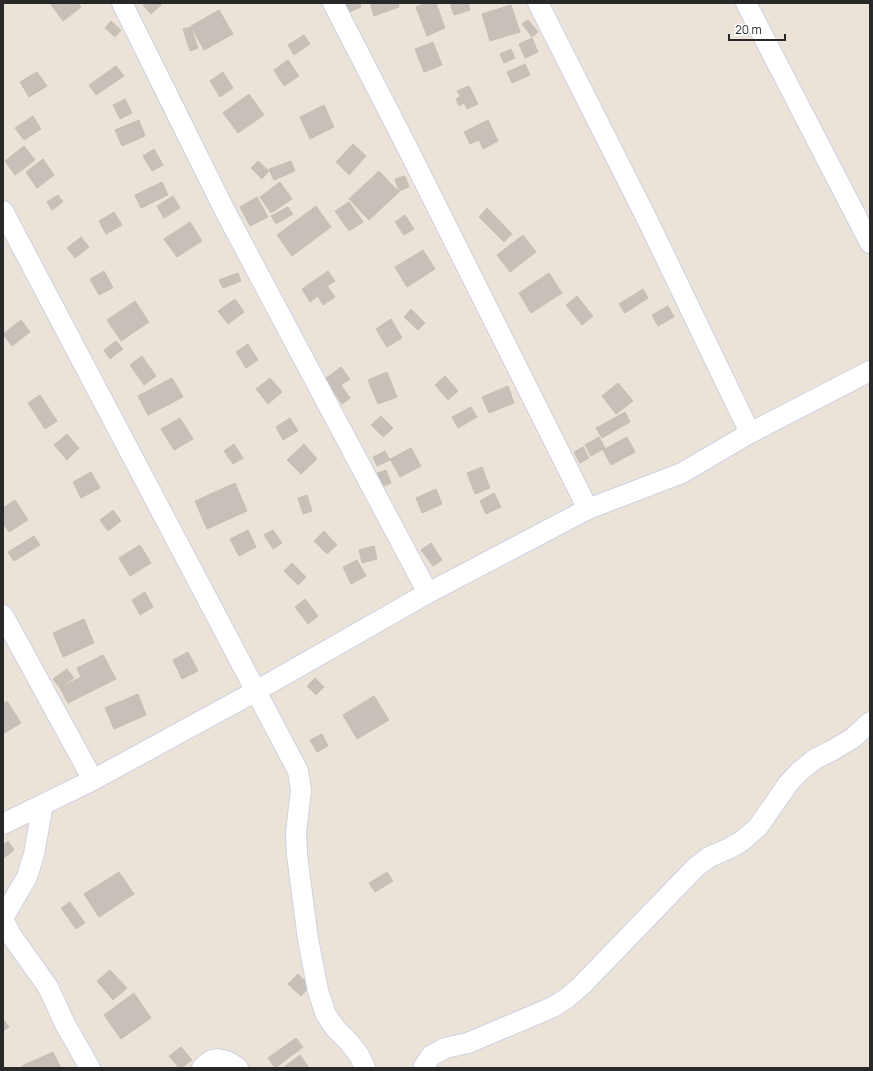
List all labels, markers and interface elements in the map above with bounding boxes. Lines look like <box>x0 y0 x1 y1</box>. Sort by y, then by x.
scale bar <box>729 16 785 42</box>
text: 20 m <box>735 21 762 38</box>

